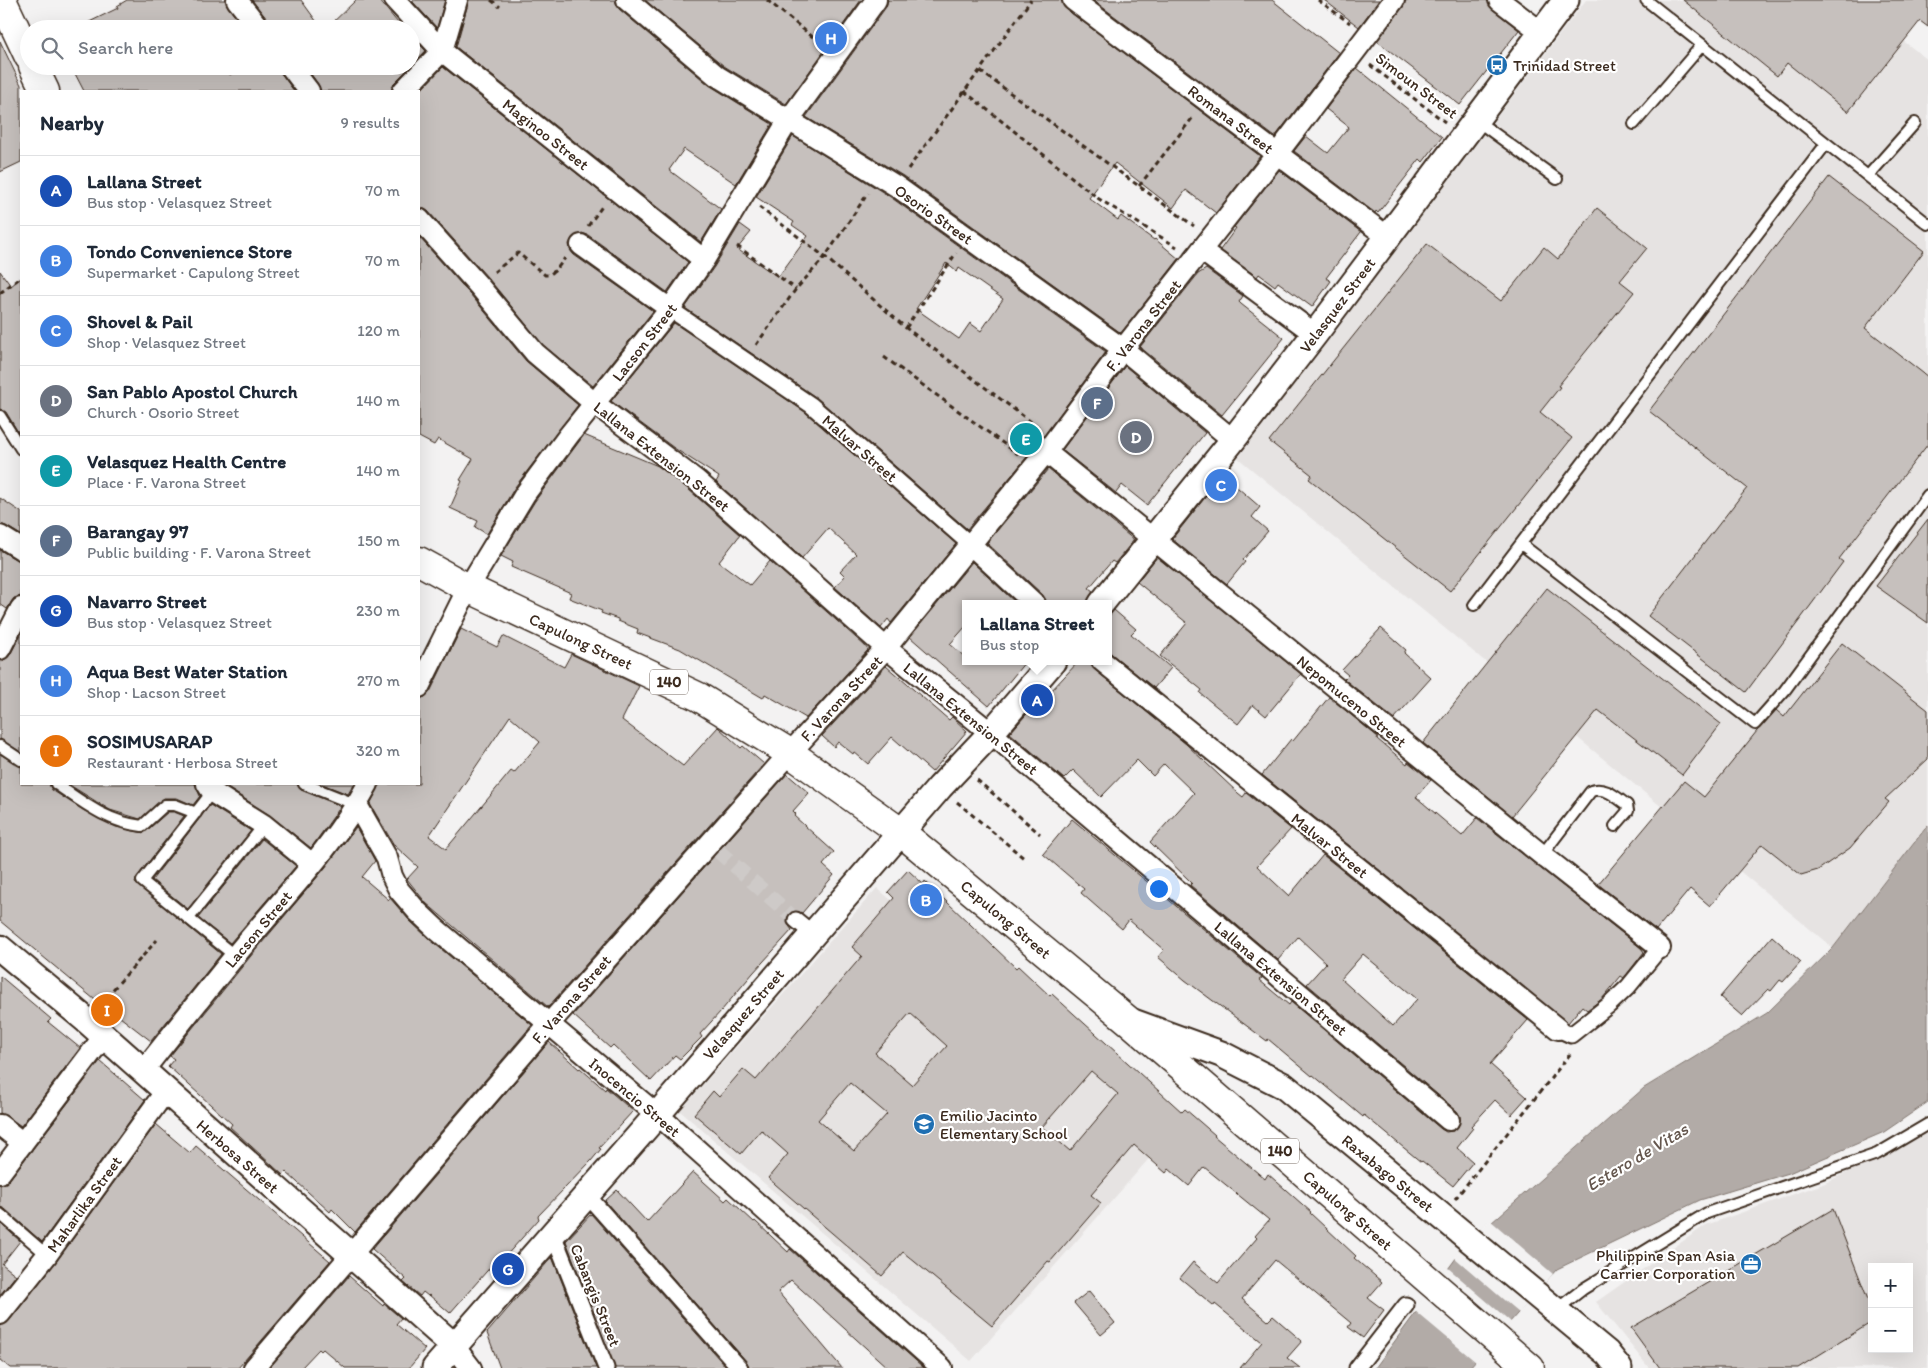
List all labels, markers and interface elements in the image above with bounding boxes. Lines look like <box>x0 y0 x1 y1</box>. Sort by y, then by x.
pin: H <box>815 19 847 57</box>
search box <box>20 20 420 75</box>
icon: search <box>38 34 66 62</box>
text: Search here <box>78 36 173 59</box>
street label: Simoun Street <box>1372 48 1462 123</box>
bus stop icon: Trinidad Street <box>1485 53 1509 77</box>
place label: Trinidad Street <box>1513 56 1616 75</box>
street label: Romana Street <box>1184 81 1277 158</box>
street label: Maginoo Street <box>499 95 593 174</box>
text: Nearby <box>40 110 104 135</box>
text: 9 results <box>341 113 400 132</box>
text: Lallana Street <box>87 170 202 193</box>
street label: Osorio Street <box>891 180 977 248</box>
text: A <box>51 181 61 200</box>
text: 70 m <box>365 181 400 200</box>
text: Bus stop · Velasquez Street <box>87 193 272 212</box>
text: Tondo Convenience Store <box>87 240 292 263</box>
text: B <box>51 251 61 270</box>
text: 70 m <box>365 251 400 270</box>
street label: Velasquez Street <box>1295 254 1379 357</box>
text: Supermarket · Capulong Street <box>87 263 300 282</box>
street label: F. Varona Street <box>1102 276 1185 375</box>
street label: Lacson Street <box>608 299 681 385</box>
text: Shovel & Pail <box>87 310 193 333</box>
text: C <box>51 321 61 340</box>
text: 120 m <box>357 321 400 340</box>
text: Shop · Velasquez Street <box>87 333 246 352</box>
text: San Pablo Apostol Church <box>87 380 297 403</box>
pin: F <box>1081 384 1113 422</box>
text: D <box>51 391 61 410</box>
text: 140 m <box>356 391 400 410</box>
street label: Lallana Extension Street <box>590 397 734 515</box>
text: Church · Osorio Street <box>87 403 239 422</box>
street label: Malvar Street <box>818 411 901 486</box>
pin: D <box>1120 418 1152 456</box>
pin: E <box>1010 420 1042 458</box>
text: Velasquez Health Centre <box>87 450 286 473</box>
text: E <box>52 461 60 480</box>
text: 140 m <box>356 461 400 480</box>
pin: C <box>1205 466 1237 504</box>
text: Place · F. Varona Street <box>87 473 246 492</box>
text: Barangay 97 <box>87 520 188 543</box>
text: F <box>52 531 60 550</box>
text: 150 m <box>357 531 400 550</box>
text: Public building · F. Varona Street <box>87 543 311 562</box>
text: Navarro Street <box>87 590 207 613</box>
popup <box>962 600 1112 665</box>
text: G <box>50 601 62 620</box>
text: 230 m <box>356 601 400 620</box>
street label: Capulong Street <box>526 609 636 674</box>
text: Lallana Street <box>980 612 1094 635</box>
text: Bus stop · Velasquez Street <box>87 613 272 632</box>
text: Bus stop <box>980 635 1039 654</box>
street label: F. Varona Street <box>797 651 886 745</box>
street label: Nepomuceno Street <box>1293 651 1410 751</box>
street label: Lallana Extension Street <box>900 658 1042 779</box>
text: Aqua Best Water Station <box>87 660 287 683</box>
road number: 140 <box>650 670 688 694</box>
text: H <box>50 671 62 690</box>
text: 270 m <box>357 671 400 690</box>
pin: A <box>1021 681 1053 719</box>
text: Shop · Lacson Street <box>87 683 226 702</box>
text: SOSIMUSARAP <box>87 730 212 753</box>
text: I <box>53 741 59 760</box>
text: 320 m <box>356 741 400 760</box>
text: Restaurant · Herbosa Street <box>87 753 278 772</box>
street label: Malvar Street <box>1288 809 1372 882</box>
street label: Capulong Street <box>957 876 1055 963</box>
your location <box>1146 876 1172 902</box>
pin: B <box>910 881 942 919</box>
street label: Lacson Street <box>221 887 296 972</box>
street label: Lallana Extension Street <box>1210 917 1351 1040</box>
street label: F. Varona Street <box>528 951 615 1047</box>
street label: Velasquez Street <box>699 965 788 1064</box>
pin: I <box>91 991 123 1029</box>
street label: Inocencio Street <box>585 1054 684 1141</box>
place label: Emilio Jacinto Elementary School <box>940 1106 1068 1143</box>
school or university icon: Emilio Jacinto Elementary School <box>912 1112 936 1136</box>
street label: Herbosa Street <box>193 1115 283 1197</box>
water label: Estero de Vitas <box>1582 1117 1693 1196</box>
street label: Raxabago Street <box>1338 1131 1437 1216</box>
road number: 140 <box>1261 1138 1299 1164</box>
street label: Maharlika Street <box>43 1152 126 1256</box>
street label: Capulong Street <box>1299 1166 1396 1254</box>
street label: Cabangis Street <box>566 1241 625 1349</box>
place label: Philippine Span Asia Carrier Corporation <box>1596 1246 1736 1283</box>
pin: G <box>492 1250 524 1288</box>
office icon: Philippine Span Asia Carrier Corporation <box>1739 1252 1763 1276</box>
map controls <box>1868 1263 1913 1353</box>
button: + <box>1868 1263 1913 1308</box>
button: − <box>1868 1308 1913 1353</box>

